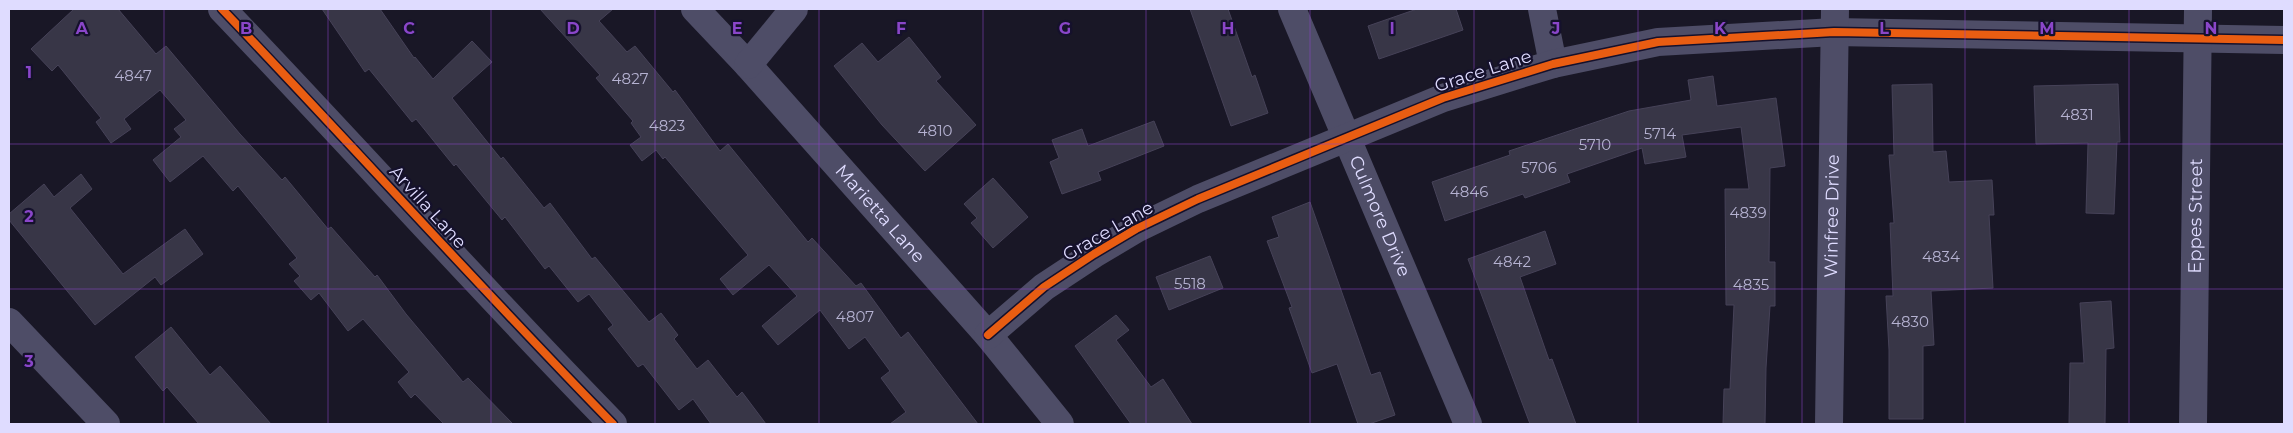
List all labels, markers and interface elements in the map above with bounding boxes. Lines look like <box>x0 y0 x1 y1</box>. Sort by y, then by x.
text: A <box>75 19 89 38</box>
text: B <box>240 19 252 38</box>
text: C <box>403 19 415 38</box>
text: D <box>566 19 580 38</box>
text: E <box>732 19 742 38</box>
text: F <box>896 19 906 38</box>
text: G <box>1059 19 1071 38</box>
text: H <box>1222 19 1234 38</box>
text: I <box>1389 19 1395 38</box>
text: J <box>1551 19 1560 38</box>
text: K <box>1714 19 1727 38</box>
text: L <box>1879 19 1889 38</box>
text: M <box>2039 19 2055 38</box>
text: N <box>2205 19 2217 38</box>
street label: Grace Lane <box>1432 45 1534 97</box>
text: 1 <box>26 63 32 82</box>
house number: 4847 <box>114 66 152 85</box>
house number: 4827 <box>612 69 649 88</box>
house number: 4831 <box>2060 105 2094 124</box>
house number: 4823 <box>649 116 685 135</box>
house number: 4810 <box>918 121 953 140</box>
house number: 5714 <box>1644 124 1676 143</box>
house number: 5710 <box>1579 135 1611 154</box>
street label: Culmore Drive <box>1344 152 1415 280</box>
street label: Winfree Drive <box>1820 154 1844 278</box>
house number: 5706 <box>1521 158 1557 177</box>
street label: Eppes Street <box>2184 158 2207 274</box>
street label: Marietta Lane <box>831 160 930 268</box>
street label: Arvilla Lane <box>385 161 471 253</box>
house number: 4846 <box>1450 182 1488 201</box>
street label: Grace Lane <box>1059 196 1157 266</box>
house number: 4839 <box>1729 203 1767 222</box>
text: 2 <box>24 207 34 226</box>
house number: 4834 <box>1922 247 1960 266</box>
house number: 4842 <box>1493 252 1531 271</box>
house number: 5518 <box>1174 274 1206 293</box>
house number: 4835 <box>1733 275 1769 294</box>
house number: 4807 <box>836 307 874 326</box>
house number: 4830 <box>1891 312 1929 331</box>
text: 3 <box>23 352 34 371</box>

